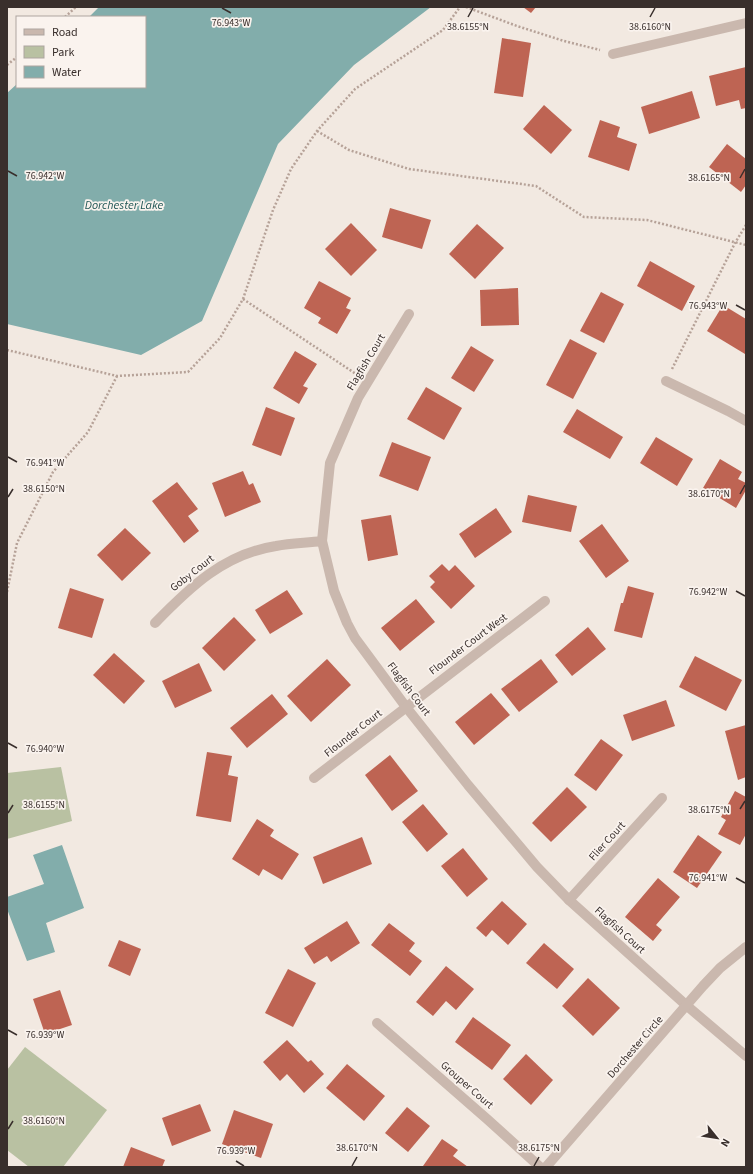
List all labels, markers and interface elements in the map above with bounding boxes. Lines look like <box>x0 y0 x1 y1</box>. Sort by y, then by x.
legend <box>16 16 146 88</box>
text: 76.943°W <box>212 16 250 30</box>
text: 38.6155°N <box>447 20 489 34</box>
text: 38.6160°N <box>629 20 671 34</box>
text: Road <box>52 24 78 41</box>
text: Park <box>52 44 74 61</box>
text: Water <box>52 64 82 81</box>
text: 76.942°W <box>26 169 64 183</box>
text: 38.6165°N <box>688 171 730 185</box>
water label: Dorchester Lake <box>85 197 163 214</box>
text: 76.943°W <box>689 299 727 313</box>
street label: Flagfish Court <box>343 331 389 393</box>
text: 76.941°W <box>26 456 64 470</box>
text: 38.6150°N <box>23 482 65 496</box>
text: 38.6170°N <box>688 487 730 501</box>
street label: Goby Court <box>167 551 217 595</box>
text: 76.942°W <box>689 585 727 599</box>
street label: Flounder Court West <box>426 610 510 678</box>
street label: Flagfish Court <box>384 659 434 719</box>
street label: Flounder Court <box>321 706 385 760</box>
text: 76.940°W <box>26 742 64 756</box>
text: 38.6155°N <box>23 798 65 812</box>
text: 38.6175°N <box>688 803 730 817</box>
street label: Flier Court <box>585 818 629 864</box>
text: 76.941°W <box>689 871 727 885</box>
street label: Flagfish Court <box>591 903 649 957</box>
street label: Dorchester Circle <box>604 1012 667 1081</box>
text: 76.939°W <box>26 1028 64 1042</box>
street label: Grouper Court <box>437 1058 497 1112</box>
text: 38.6160°N <box>23 1114 65 1128</box>
north arrow <box>697 1118 737 1158</box>
text: N <box>717 1136 734 1150</box>
text: 38.6170°N <box>336 1141 378 1155</box>
text: 38.6175°N <box>518 1141 560 1155</box>
text: 76.939°W <box>217 1144 255 1158</box>

